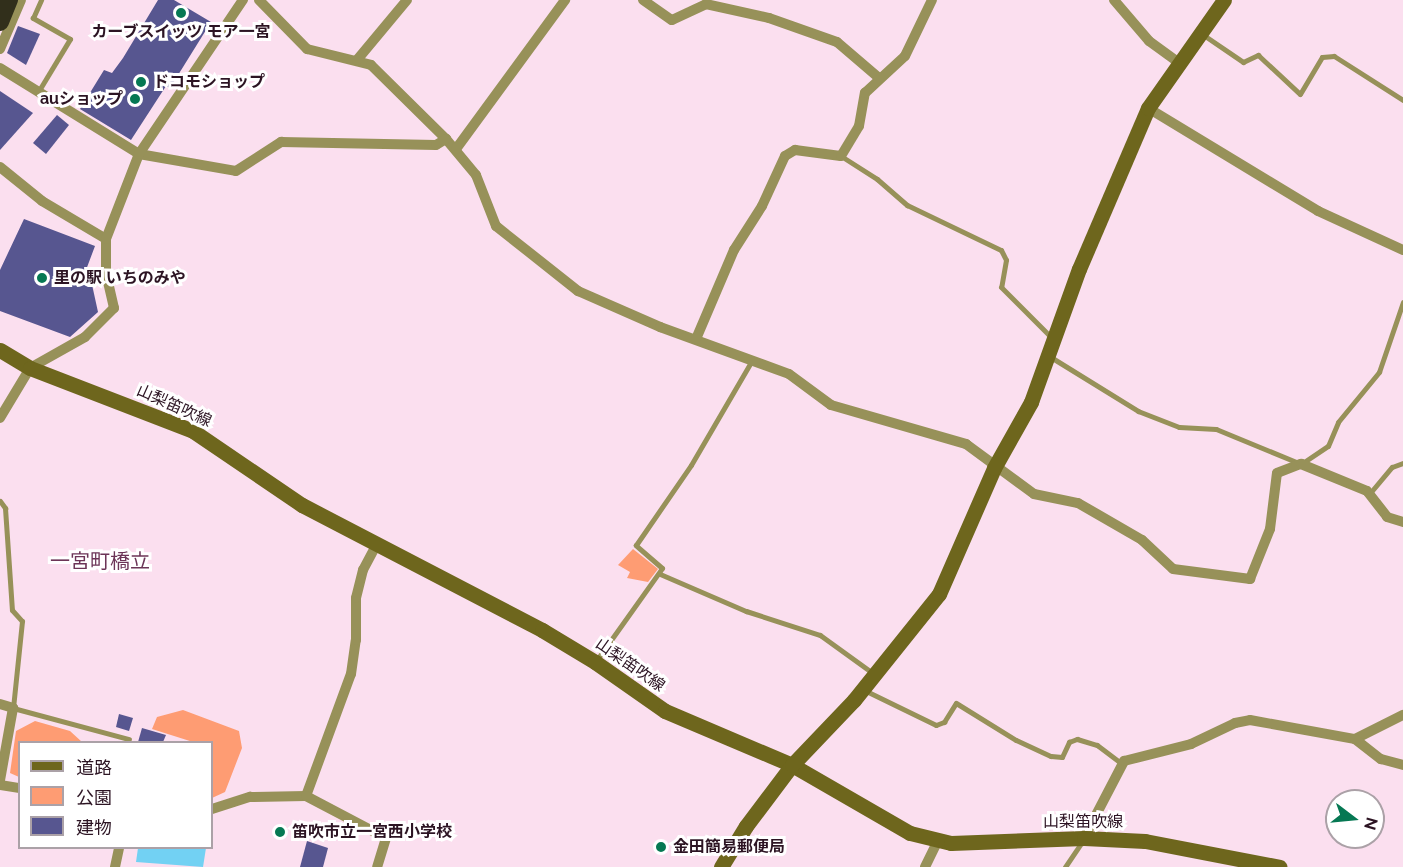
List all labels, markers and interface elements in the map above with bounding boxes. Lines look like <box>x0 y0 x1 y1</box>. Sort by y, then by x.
marker: カーブスイッツ モア一宮 <box>174 6 188 20</box>
place label: カーブスイッツ モア一宮 <box>91 22 271 42</box>
place label: ドコモショップ <box>153 72 265 92</box>
marker: ドコモショップ <box>134 75 148 89</box>
place label: auショップ <box>40 89 123 109</box>
marker: auショップ <box>128 92 142 106</box>
place label: 里の駅 いちのみや <box>54 268 186 288</box>
marker: 里の駅 いちのみや <box>35 271 49 285</box>
street label: 山梨笛吹線 <box>134 381 214 431</box>
district label: 一宮町橋立 <box>50 549 150 573</box>
street label: 山梨笛吹線 <box>592 634 668 696</box>
legend <box>18 741 213 849</box>
text: 道路 <box>76 757 112 778</box>
text: 公園 <box>76 787 112 808</box>
north arrow <box>1325 789 1385 849</box>
street label: 山梨笛吹線 <box>1043 812 1123 832</box>
text: N <box>1360 815 1382 832</box>
text: 建物 <box>76 817 112 838</box>
place label: 笛吹市立一宮西小学校 <box>292 822 452 842</box>
marker: 笛吹市立一宮西小学校 <box>273 825 287 839</box>
place label: 金田簡易郵便局 <box>673 837 785 857</box>
marker: 金田簡易郵便局 <box>654 840 668 854</box>

